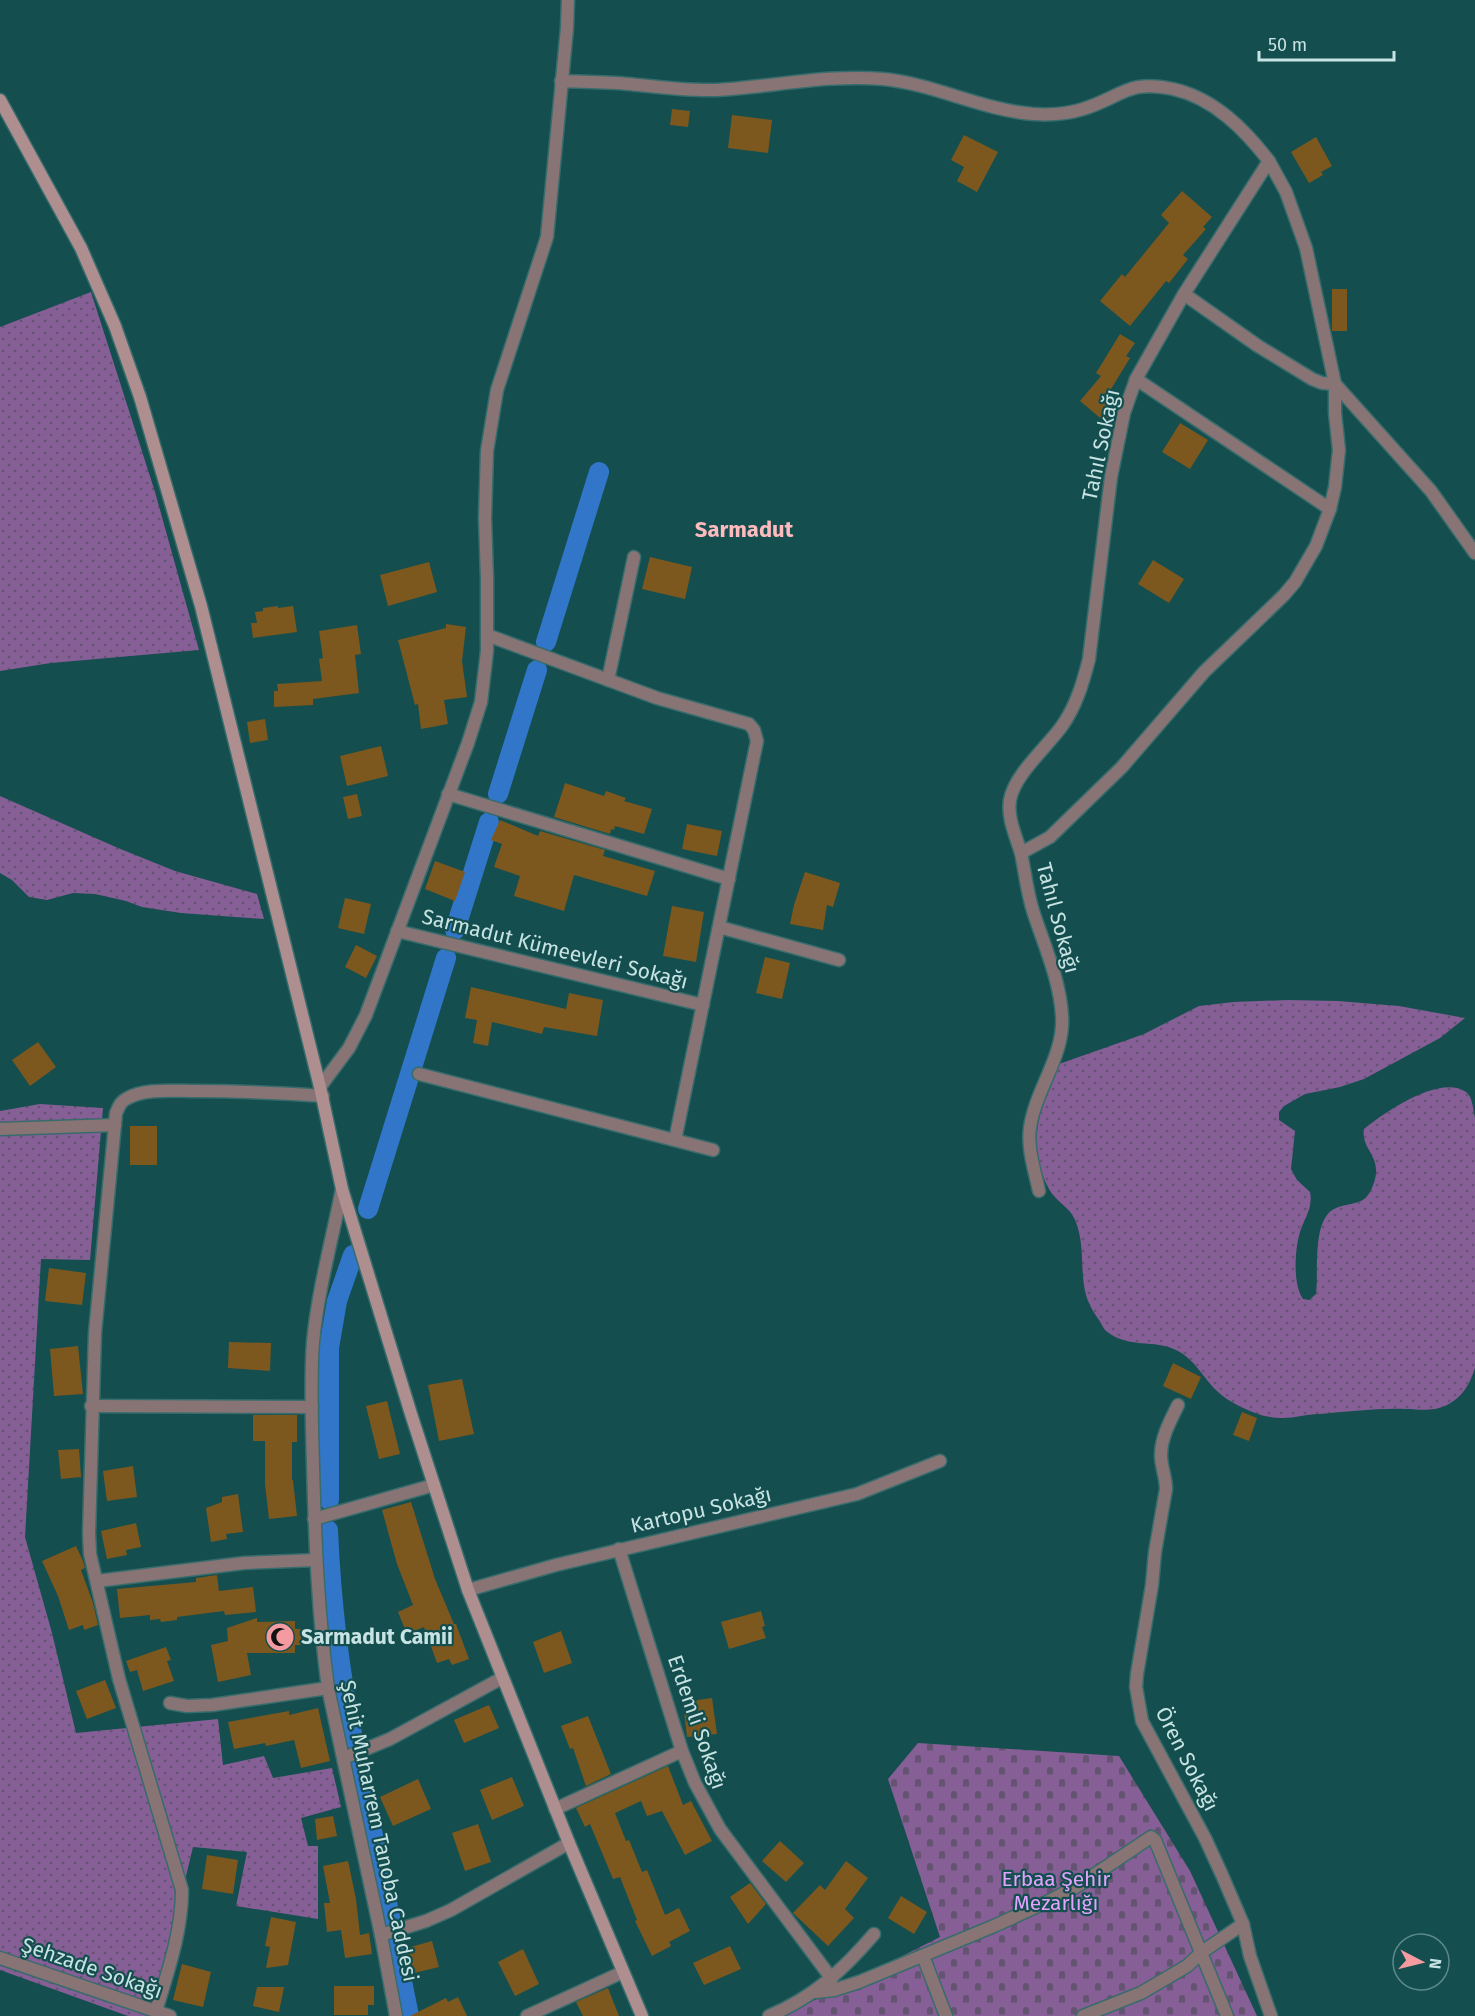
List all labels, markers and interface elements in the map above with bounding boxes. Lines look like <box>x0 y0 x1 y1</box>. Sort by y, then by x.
scale bar <box>1259 24 1394 62</box>
text: 50 m <box>1268 34 1307 56</box>
street label: Tahıl Sokağı <box>1076 387 1126 503</box>
district label: Sarmadut <box>695 516 794 543</box>
street label: Tahıl Sokağı <box>1031 860 1085 976</box>
street label: Sarmadut Kümeevleri Sokağı <box>419 903 691 995</box>
street label: Kartopu Sokağı <box>628 1481 774 1539</box>
mosque icon: Sarmadut Camii <box>264 1621 296 1653</box>
place label: Sarmadut Camii <box>301 1624 453 1650</box>
street label: Erdemli Sokağı <box>662 1651 732 1793</box>
street label: Şehit Muharrem Tanoba Caddesi <box>334 1678 424 1984</box>
street label: Ören Sokağı <box>1150 1703 1224 1815</box>
park label: Erbaa Şehir Mezarlığı <box>1002 1866 1110 1916</box>
street label: Şehzade Sokağı <box>18 1932 166 2004</box>
north arrow <box>1391 1932 1451 1992</box>
text: N <box>1425 1957 1445 1970</box>

